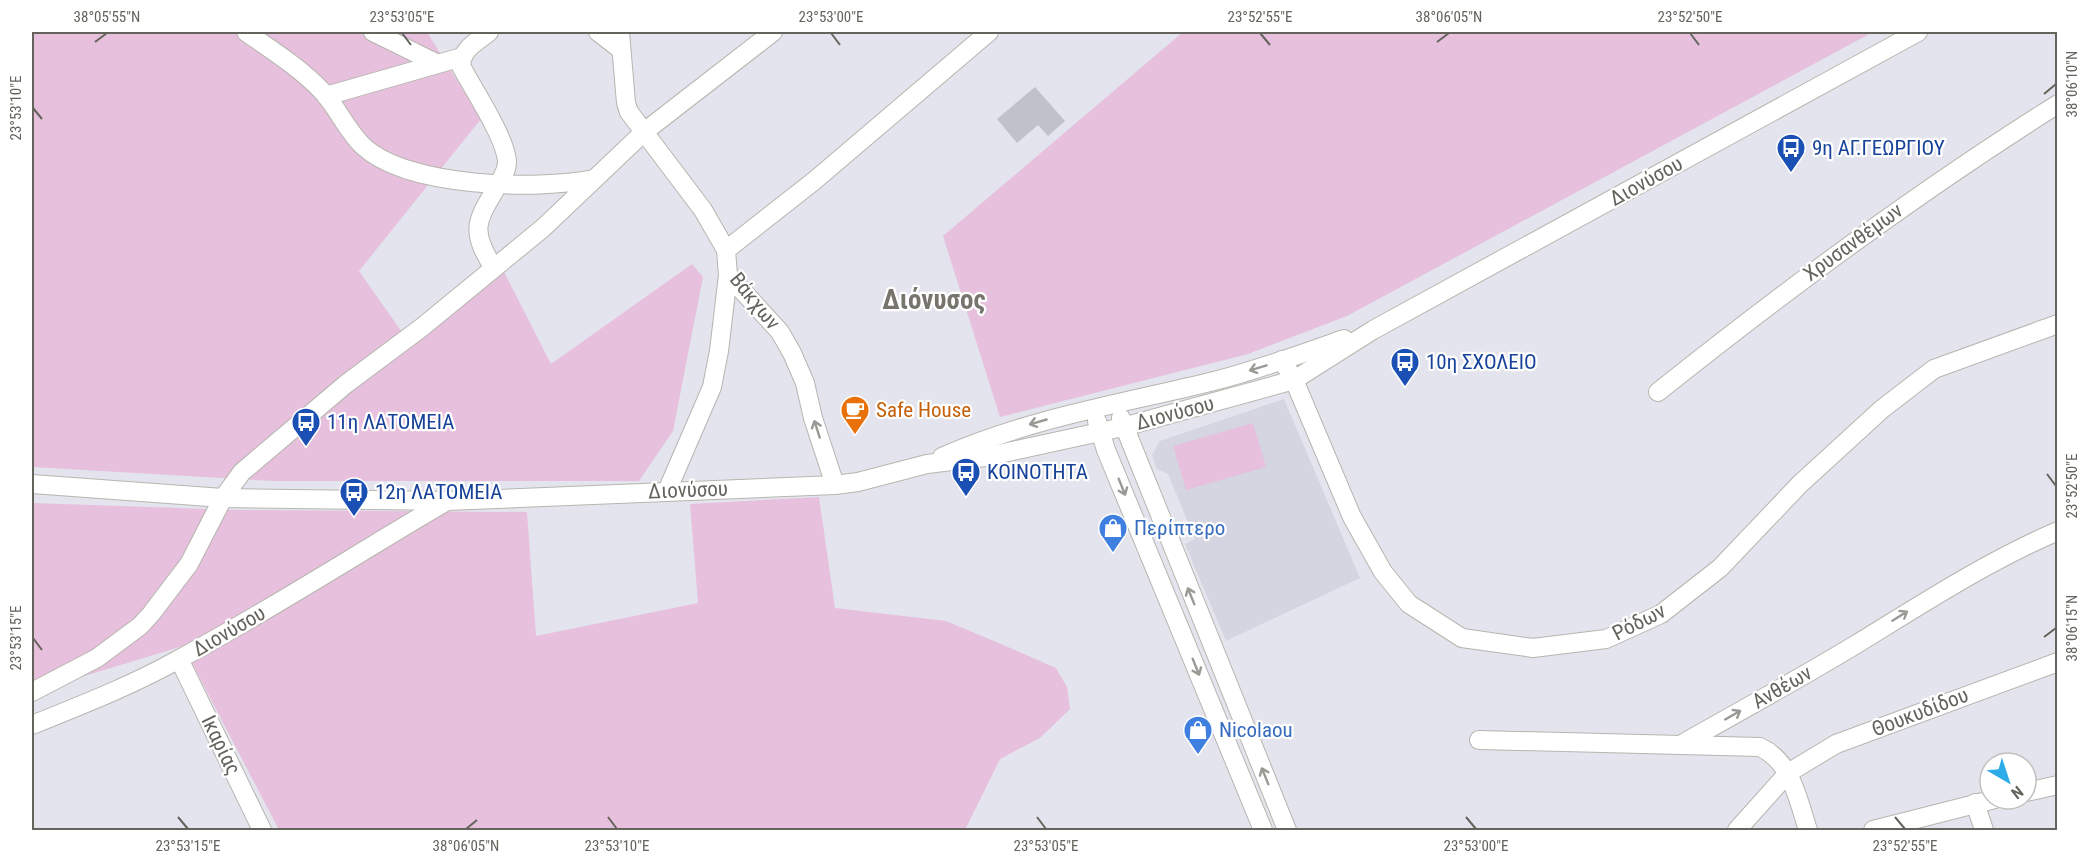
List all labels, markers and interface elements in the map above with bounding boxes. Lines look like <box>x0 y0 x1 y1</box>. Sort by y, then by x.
text: 38°05'55"N <box>74 8 140 26</box>
text: 23°53'05"E <box>370 8 434 26</box>
text: 23°53'00"E <box>799 8 863 26</box>
text: 23°52'55"E <box>1228 8 1292 26</box>
text: 38°06'05"N <box>1416 8 1482 26</box>
text: 23°52'50"E <box>1658 8 1722 26</box>
text: 38°06'10"N <box>2063 51 2081 117</box>
text: 23°53'10"E <box>7 76 25 140</box>
bus stop icon: 9η ΑΓ.ΓΕΩΡΓΙΟΥ <box>1775 132 1807 174</box>
place label: 9η ΑΓ.ΓΕΩΡΓΙΟΥ <box>1812 136 1945 160</box>
street label: Διονύσου <box>1605 151 1687 211</box>
street label: Χρυσανθέμων <box>1799 198 1907 286</box>
street label: Βάκχων <box>725 268 785 334</box>
district label: Διόνυσος <box>882 284 986 316</box>
bus stop icon: 10η ΣΧΟΛΕΙΟ <box>1389 346 1421 388</box>
place label: 10η ΣΧΟΛΕΙΟ <box>1426 350 1537 374</box>
one-way arrow <box>1249 363 1268 374</box>
street label: Διονύσου <box>1133 391 1217 435</box>
cafe icon: Safe House <box>839 394 871 436</box>
place label: Safe House <box>876 398 971 422</box>
bus stop icon: 11η ΛΑΤΟΜΕΙΑ <box>290 406 322 448</box>
place label: 11η ΛΑΤΟΜΕΙΑ <box>327 410 454 434</box>
one-way arrow <box>1029 417 1048 429</box>
one-way arrow <box>811 420 822 439</box>
text: 23°52'50"E <box>2063 454 2081 518</box>
bus stop icon: ΚΟΙΝΟΤΗΤΑ <box>950 456 982 498</box>
place label: ΚΟΙΝΟΤΗΤΑ <box>987 460 1088 484</box>
bus stop icon: 12η ΛΑΤΟΜΕΙΑ <box>338 476 370 518</box>
street label: Διονύσου <box>648 477 728 503</box>
one-way arrow <box>1117 477 1128 496</box>
place label: 12η ΛΑΤΟΜΕΙΑ <box>375 480 502 504</box>
shop icon: Περίπτερο <box>1097 512 1129 554</box>
place label: Περίπτερο <box>1134 516 1225 540</box>
one-way arrow <box>1185 587 1196 606</box>
text: 38°06'15"N <box>2063 595 2081 661</box>
street label: Ρόδων <box>1608 599 1670 645</box>
street label: Διονύσου <box>188 601 270 661</box>
text: 23°53'15"E <box>7 606 25 670</box>
one-way arrow <box>1892 610 1908 622</box>
one-way arrow <box>1191 658 1202 676</box>
street label: Ανθέων <box>1748 660 1816 714</box>
street label: Θουκυδίδου <box>1868 683 1972 741</box>
one-way arrow <box>1723 709 1741 720</box>
street label: Ικαρίας <box>196 711 246 779</box>
shop icon: Nicolaou <box>1182 714 1214 756</box>
place label: Nicolaou <box>1219 718 1293 742</box>
north arrow <box>1978 751 2038 811</box>
one-way arrow <box>1259 768 1270 786</box>
text: N <box>2007 782 2027 803</box>
text: 23°53'15"E <box>156 837 220 855</box>
text: 38°06'05"N <box>433 837 499 855</box>
text: 23°53'10"E <box>585 837 649 855</box>
text: 23°53'05"E <box>1014 837 1078 855</box>
text: 23°53'00"E <box>1444 837 1508 855</box>
text: 23°52'55"E <box>1873 837 1937 855</box>

